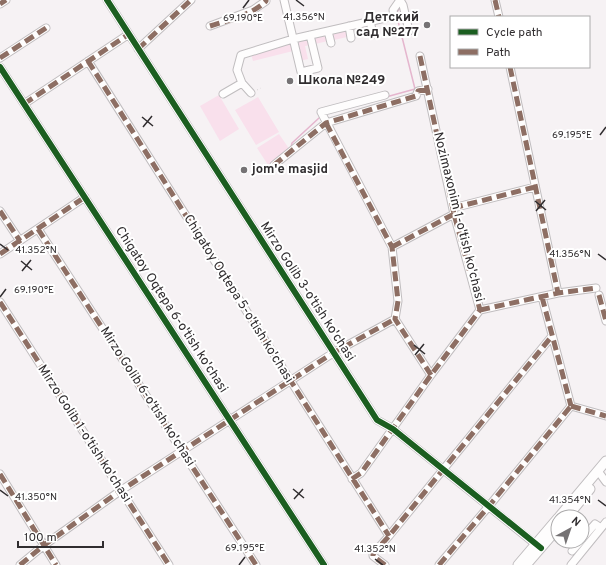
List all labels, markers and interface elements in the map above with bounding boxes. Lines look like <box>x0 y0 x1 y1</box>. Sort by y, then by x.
place label: Детский сад №277 <box>356 10 419 41</box>
text: 41.356°N <box>283 11 325 24</box>
text: 69.190°E <box>223 12 263 25</box>
legend <box>450 16 590 68</box>
marker: Детский сад №277 <box>422 20 432 30</box>
text: Cycle path <box>486 25 543 41</box>
text: Path <box>486 45 511 61</box>
place label: Школа №249 <box>298 73 385 89</box>
marker: Школа №249 <box>285 76 295 86</box>
text: 69.195°E <box>552 129 592 142</box>
street label: Nozimaxonim 1-o'tish ko'chasi <box>429 130 487 304</box>
place label: jom'e masjid <box>251 162 328 178</box>
marker: jom'e masjid <box>239 165 249 175</box>
street label: Chigatoy Oqtepa 5-o'tish ko'chasi <box>179 212 297 386</box>
street label: Mirzo Golib 3-o'tish ko'chasi <box>256 219 358 365</box>
street label: Chigatoy Oqtepa 6-o'tish ko'chasi <box>111 224 231 396</box>
text: 41.352°N <box>15 244 57 257</box>
text: 41.356°N <box>549 248 591 261</box>
text: 69.190°E <box>14 284 54 297</box>
street label: Mirzo Golib 6-o'tish ko'chasi <box>96 324 198 470</box>
street label: Mirzo Golib 1-o'tish ko'chasi <box>34 362 134 506</box>
text: 41.350°N <box>15 491 57 504</box>
text: 41.354°N <box>549 494 591 507</box>
north arrow <box>550 509 590 549</box>
text: N <box>568 514 583 530</box>
scale bar <box>18 523 103 549</box>
text: 100 m <box>24 530 57 546</box>
text: 69.195°E <box>225 542 265 555</box>
text: 41.352°N <box>354 543 396 556</box>

